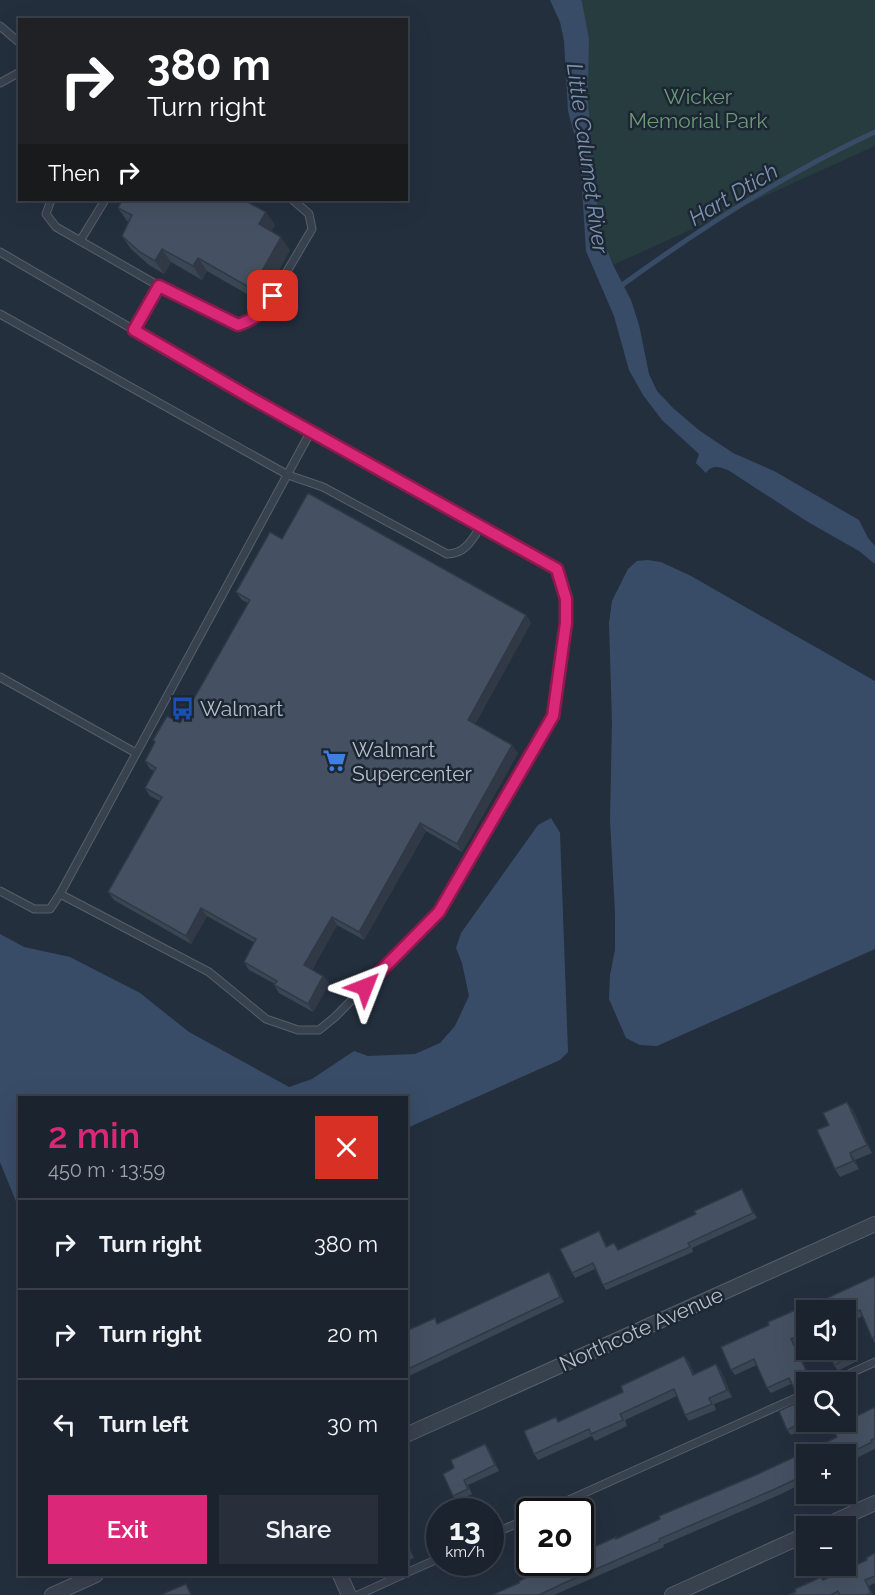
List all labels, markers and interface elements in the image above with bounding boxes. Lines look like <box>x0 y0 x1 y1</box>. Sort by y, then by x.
text: 380 m <box>147 41 271 90</box>
icon: right <box>48 42 126 120</box>
water label: Little Calumet River <box>562 61 614 256</box>
park label: Wicker Memorial Park <box>628 84 768 133</box>
text: Turn right <box>147 91 266 122</box>
icon: right <box>112 156 145 189</box>
water label: Hart Dtich <box>684 157 782 231</box>
text: Then <box>48 160 100 186</box>
pin <box>247 270 298 321</box>
icon: arrive <box>256 279 289 312</box>
bus stop icon: Walmart <box>169 695 195 721</box>
place label: Walmart <box>200 696 283 721</box>
place label: Walmart Supercenter <box>352 737 473 786</box>
supermarket icon: Walmart Supercenter <box>321 748 347 774</box>
position arrow <box>333 955 397 1019</box>
text: 2 min <box>48 1114 140 1156</box>
button: close <box>315 1116 378 1179</box>
text: 450 m · 13:59 <box>48 1158 165 1182</box>
icon: right <box>48 1228 81 1261</box>
text: Turn right <box>99 1231 202 1257</box>
text: 380 m <box>314 1231 378 1257</box>
street label: Northcote Avenue <box>555 1282 727 1376</box>
map controls <box>796 1300 856 1576</box>
button: sound <box>796 1300 856 1360</box>
icon: right <box>48 1318 81 1351</box>
text: Turn right <box>99 1321 202 1347</box>
text: 20 m <box>327 1321 378 1347</box>
button: search <box>796 1372 856 1432</box>
icon: left <box>48 1408 81 1441</box>
text: Turn left <box>99 1411 189 1437</box>
text: 30 m <box>327 1411 378 1437</box>
button: + <box>796 1444 856 1504</box>
button: Exit <box>48 1495 207 1564</box>
button: Share <box>219 1495 378 1564</box>
speed limit sign: 20 <box>516 1498 594 1576</box>
text: 13 <box>449 1512 481 1547</box>
button: − <box>796 1516 856 1576</box>
text: km/h <box>445 1543 485 1561</box>

